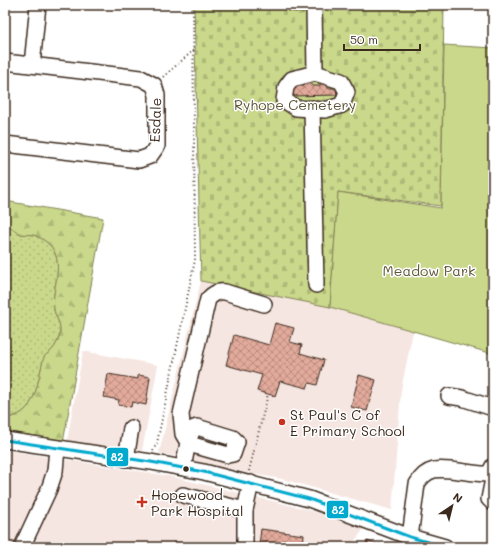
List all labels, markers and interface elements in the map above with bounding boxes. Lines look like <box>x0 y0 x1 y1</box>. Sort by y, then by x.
scale bar <box>344 26 420 52</box>
text: 50 m <box>350 31 378 47</box>
park label: Ryhope Cemetery <box>234 95 356 114</box>
street label: Esdale <box>145 97 165 143</box>
park label: Meadow Park <box>383 261 475 280</box>
place label: St Paul's C of E Primary School <box>290 405 405 440</box>
marker: St Paul's C of E Primary School <box>277 417 287 427</box>
line badge: 82 <box>106 447 129 467</box>
text: 82 <box>111 449 123 464</box>
unlabelled marker <box>181 464 191 474</box>
place label: Hopewood Park Hospital <box>151 485 244 520</box>
north arrow <box>432 486 472 526</box>
text: N <box>450 489 466 506</box>
marker: Hopewood Park Hospital <box>136 496 148 508</box>
line badge: 82 <box>326 500 349 519</box>
text: 82 <box>332 502 344 517</box>

